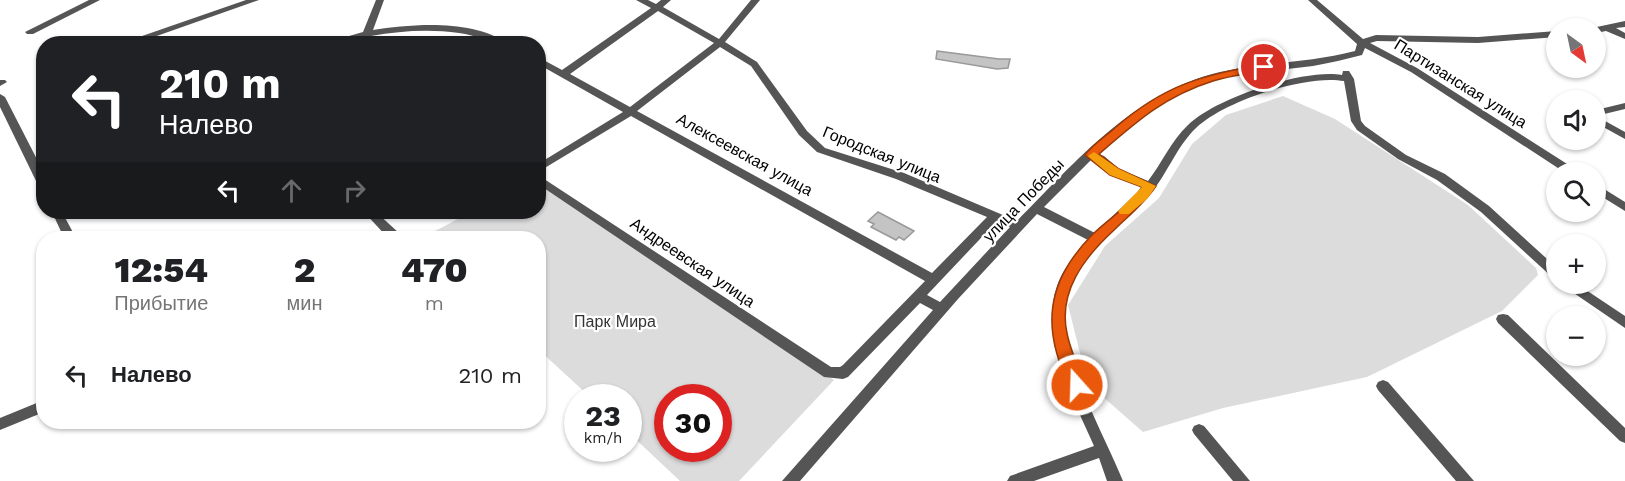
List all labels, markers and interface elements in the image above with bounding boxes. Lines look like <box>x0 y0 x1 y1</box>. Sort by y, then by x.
north arrow <box>1546 18 1606 78</box>
map controls <box>1546 18 1606 366</box>
street label: Партизанская улица <box>1391 35 1531 132</box>
pin <box>1238 41 1289 92</box>
icon: arrive <box>1247 50 1280 83</box>
text: 210 m <box>159 59 281 108</box>
icon: left <box>60 60 138 138</box>
button: sound <box>1546 90 1606 150</box>
text: Налево <box>159 109 253 141</box>
street label: Алексеевская улица <box>673 109 816 200</box>
street label: Городская улица <box>820 122 944 187</box>
street label: улица Победы <box>979 155 1068 246</box>
button: search <box>1546 162 1606 222</box>
icon: left <box>212 174 245 207</box>
icon: ahead <box>275 174 308 207</box>
icon: right <box>338 174 371 207</box>
street label: Андреевская улица <box>627 214 759 311</box>
button: + <box>1546 234 1606 294</box>
text: 12:54 <box>115 249 208 291</box>
text: 2 <box>294 249 315 291</box>
text: 470 <box>401 249 468 291</box>
text: Прибытие <box>114 291 208 315</box>
text: мин <box>287 291 323 315</box>
text: m <box>425 291 444 315</box>
button: − <box>1546 306 1606 366</box>
park label: Парк Мира <box>574 312 656 331</box>
position arrow <box>1045 353 1109 417</box>
icon: left <box>60 359 93 392</box>
text: Налево <box>111 362 192 387</box>
text: 210 m <box>458 363 522 388</box>
speed limit sign: 30 <box>654 384 732 462</box>
text: 23 <box>585 398 621 433</box>
text: km/h <box>584 429 622 447</box>

